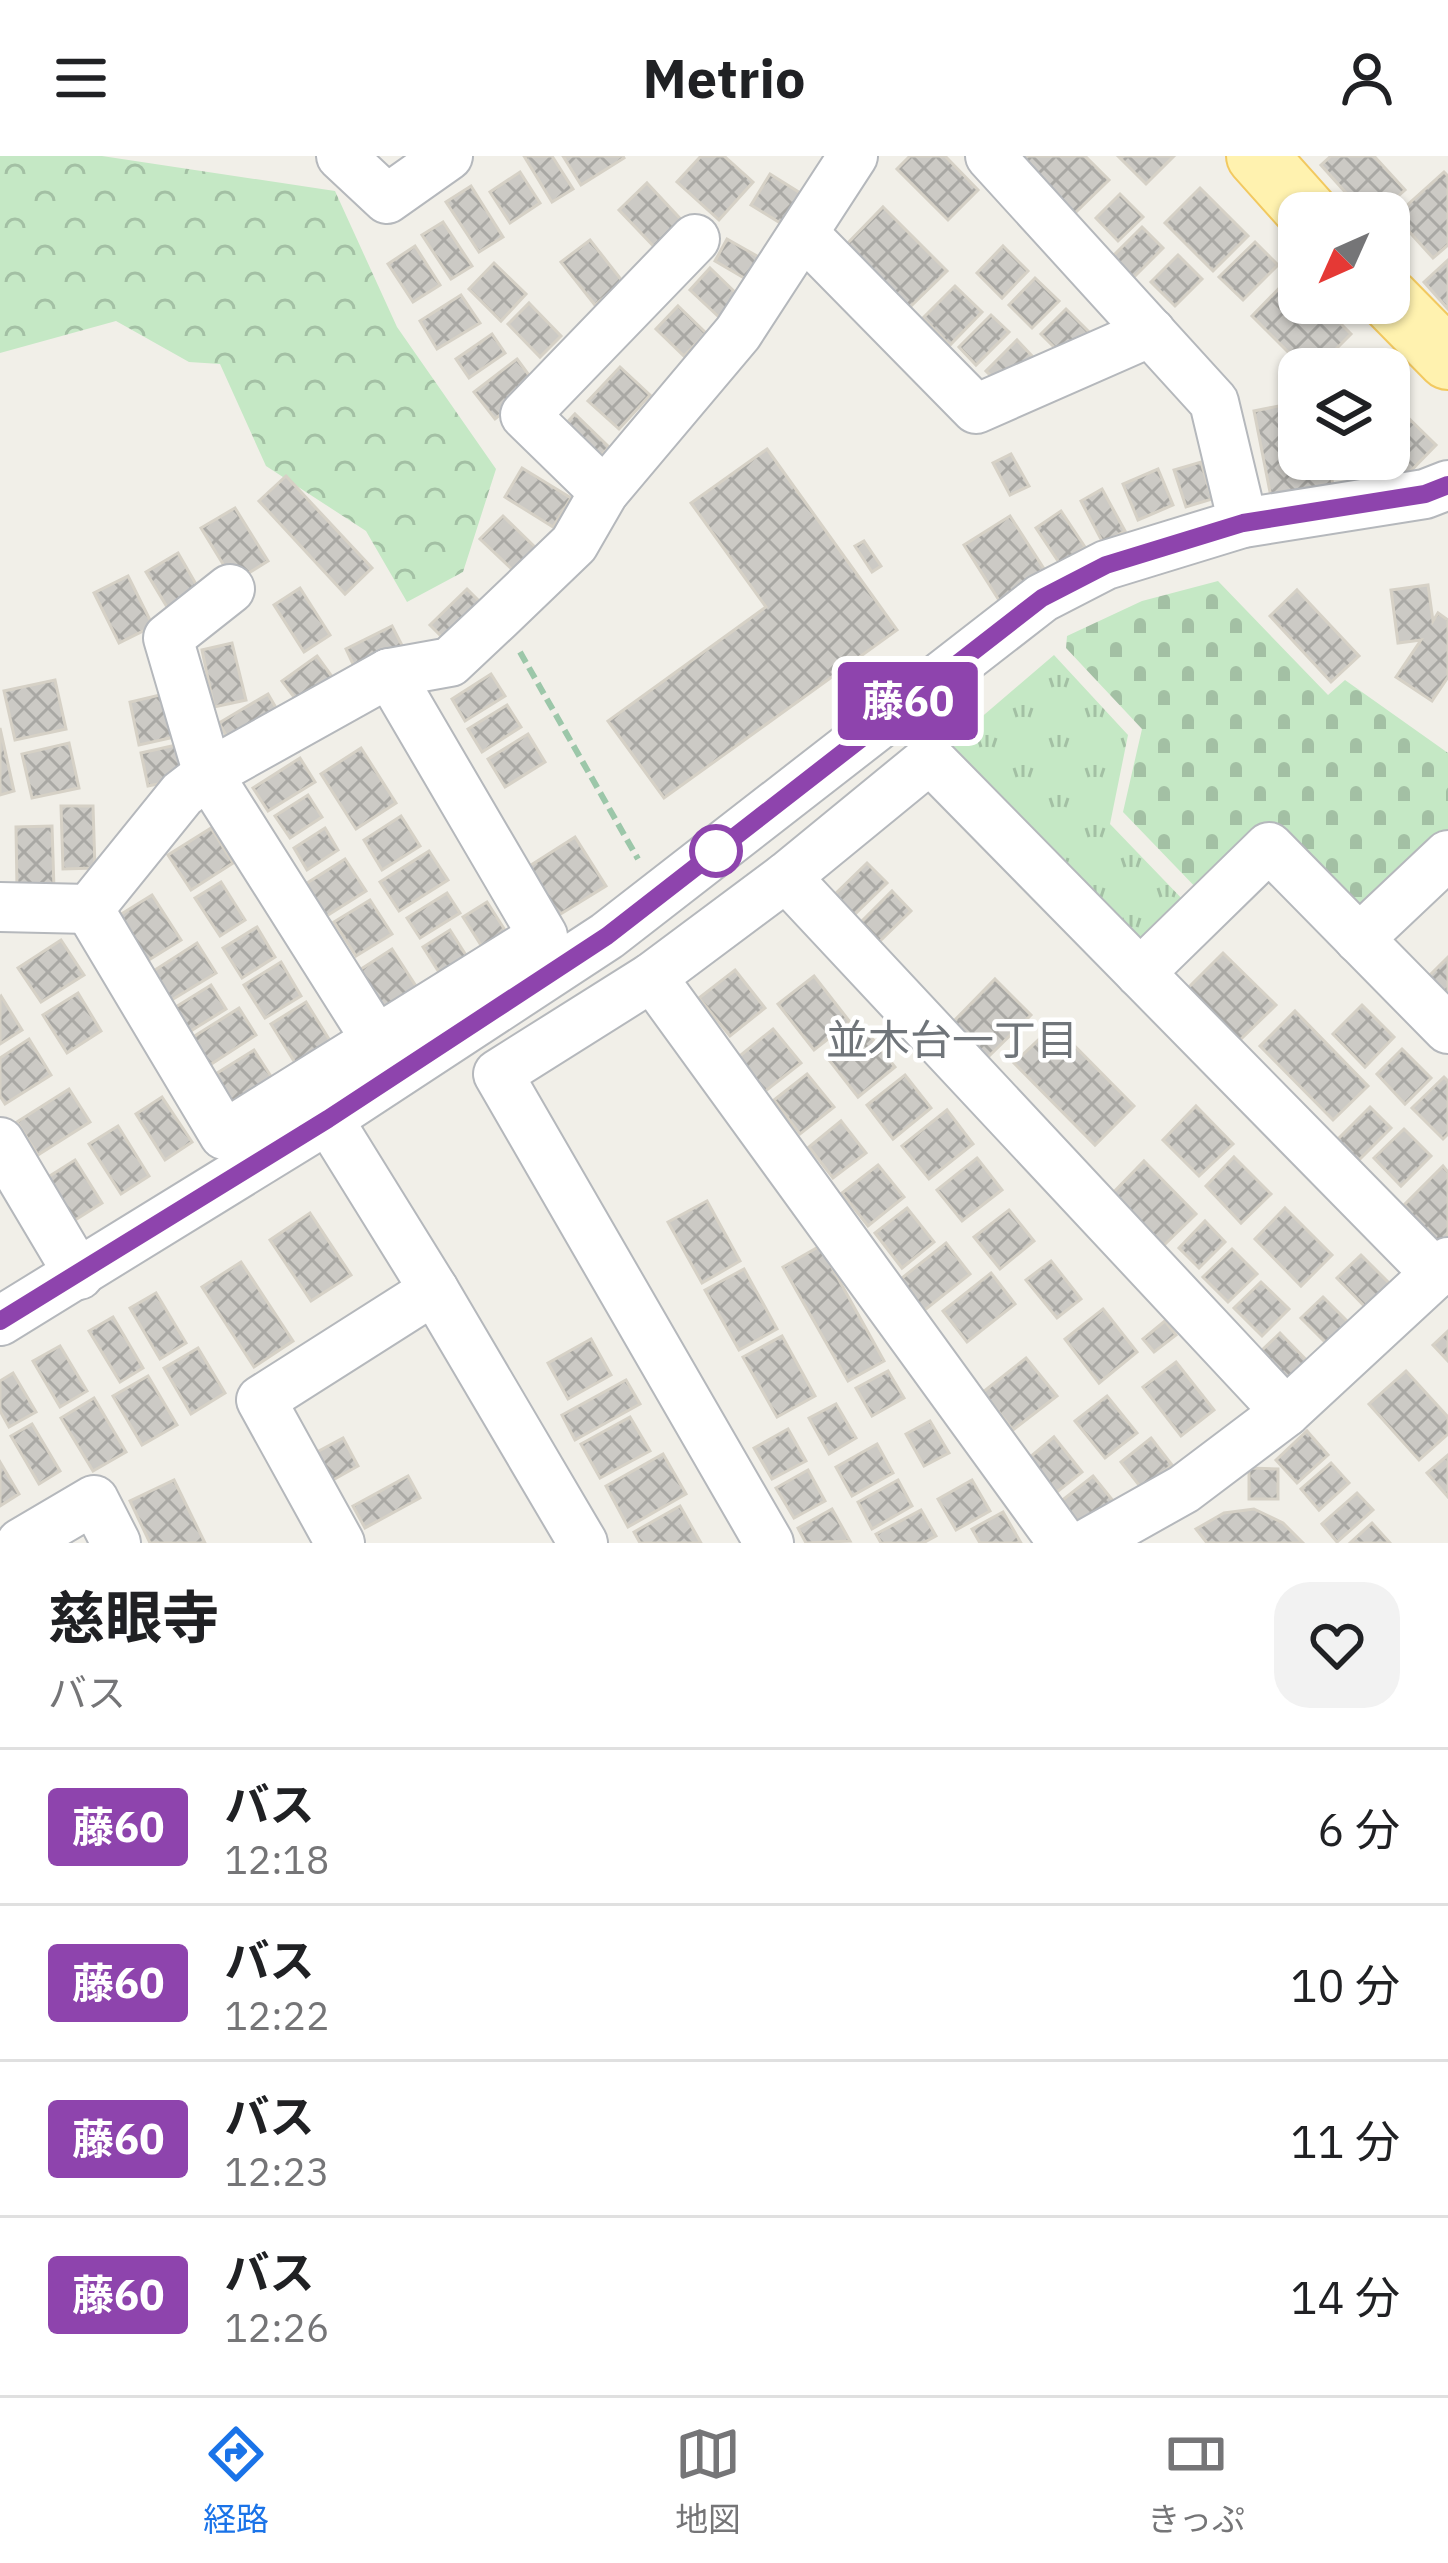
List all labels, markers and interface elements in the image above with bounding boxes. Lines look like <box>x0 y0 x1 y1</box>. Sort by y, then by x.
text: Metrio <box>643 43 805 113</box>
icon: menu <box>48 45 114 111</box>
icon: person <box>1334 45 1400 111</box>
north arrow <box>1278 192 1410 324</box>
map controls <box>1278 192 1410 480</box>
button: layers <box>1278 348 1410 480</box>
line badge: 藤60 <box>839 662 977 740</box>
text: 藤60 <box>862 673 954 728</box>
unlabelled marker <box>691 826 741 876</box>
district label: 並木台一丁目 <box>826 1012 1078 1067</box>
text: 慈眼寺 <box>48 1580 219 1654</box>
button: heart <box>1274 1582 1400 1708</box>
text: バス <box>48 1667 126 1718</box>
text: バス <box>224 1775 314 1833</box>
text: 藤60 <box>72 1799 164 1854</box>
text: 6 分 <box>1317 1800 1400 1858</box>
text: 12:18 <box>224 1834 329 1885</box>
text: バス <box>224 1931 314 1989</box>
text: 藤60 <box>72 1955 164 2010</box>
text: 10 分 <box>1290 1956 1400 2014</box>
text: 12:22 <box>224 1990 329 2041</box>
text: バス <box>224 2087 314 2145</box>
text: 藤60 <box>72 2111 164 2166</box>
text: 11 分 <box>1290 2112 1400 2170</box>
text: 12:23 <box>224 2146 329 2197</box>
text: バス <box>224 2243 314 2301</box>
text: 藤60 <box>72 2267 164 2322</box>
text: 14 分 <box>1290 2268 1400 2326</box>
text: 12:26 <box>224 2302 329 2353</box>
tab: 経路 <box>203 2421 269 2541</box>
tab: 地図 <box>675 2421 741 2541</box>
tab: きっぷ <box>1147 2421 1245 2541</box>

